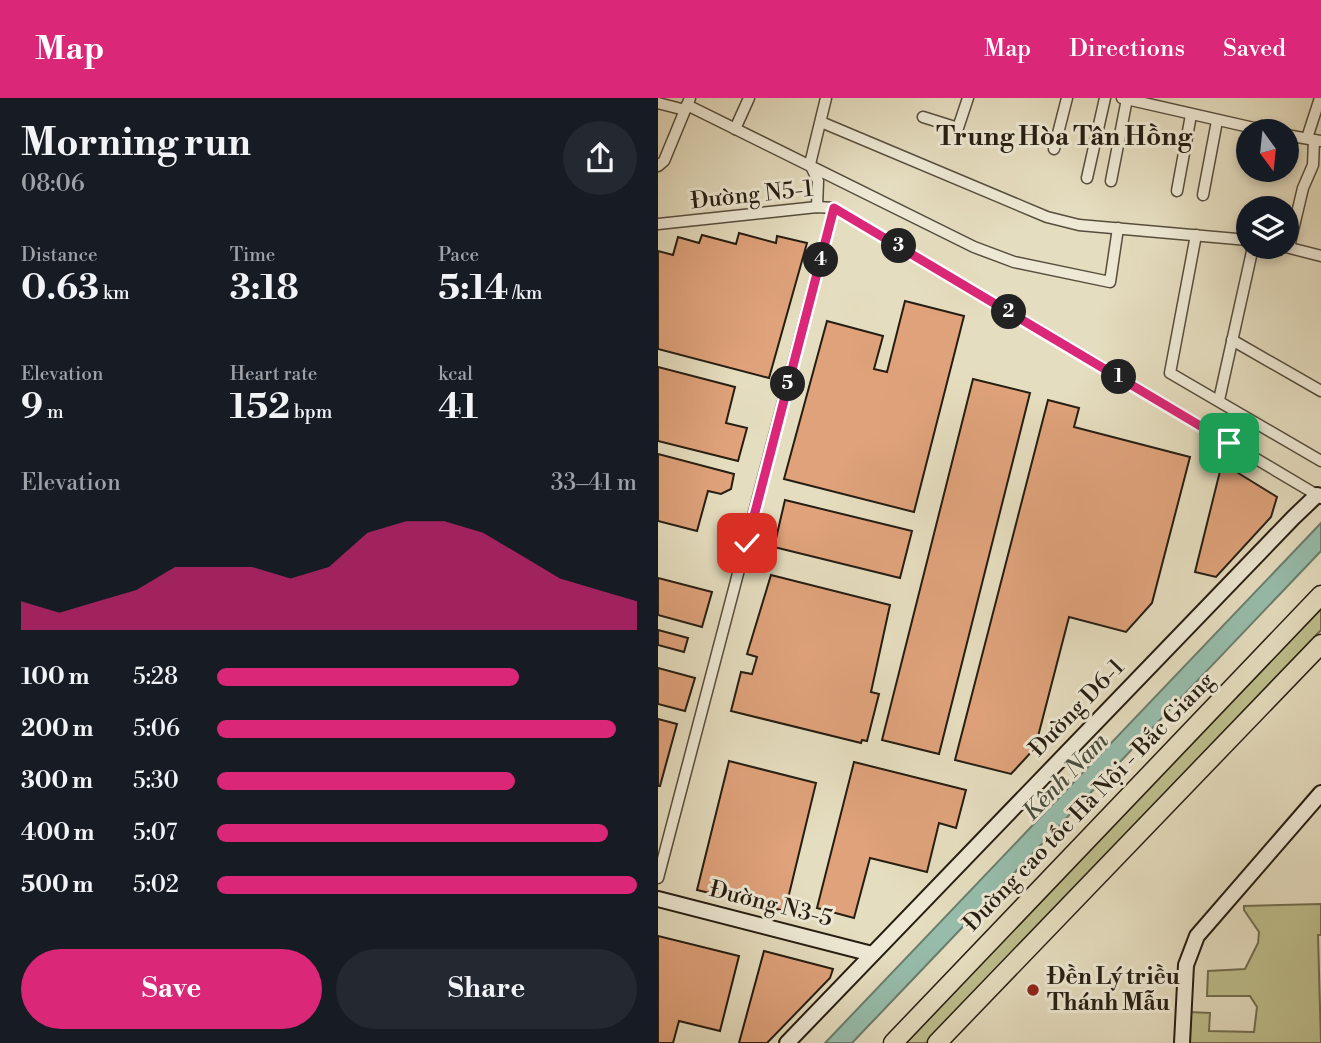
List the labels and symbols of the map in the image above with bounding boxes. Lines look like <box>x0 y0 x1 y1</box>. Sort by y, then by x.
north arrow <box>1236 119 1298 182</box>
district label: Trung Hòa Tân Hồng <box>936 121 1193 153</box>
street label: Đường N5-1 <box>689 175 815 215</box>
pin: 3 <box>882 228 916 264</box>
pin: 4 <box>804 242 838 278</box>
pin: 2 <box>992 294 1026 330</box>
pin: 1 <box>1102 360 1136 394</box>
pin: 5 <box>771 366 806 402</box>
pin <box>1199 413 1259 473</box>
pin <box>717 513 777 573</box>
street label: Đường D6-1 <box>1023 653 1131 763</box>
street label: Đường cao tốc Hà Nội - Bắc Giang <box>958 667 1220 937</box>
water label: Kênh Nam <box>1017 726 1116 827</box>
street label: Đường N3-5 <box>707 875 835 933</box>
place label: Đền Lý triều Thánh Mẫu <box>1046 963 1180 1017</box>
marker: Đền Lý triều Thánh Mẫu <box>1025 982 1041 998</box>

